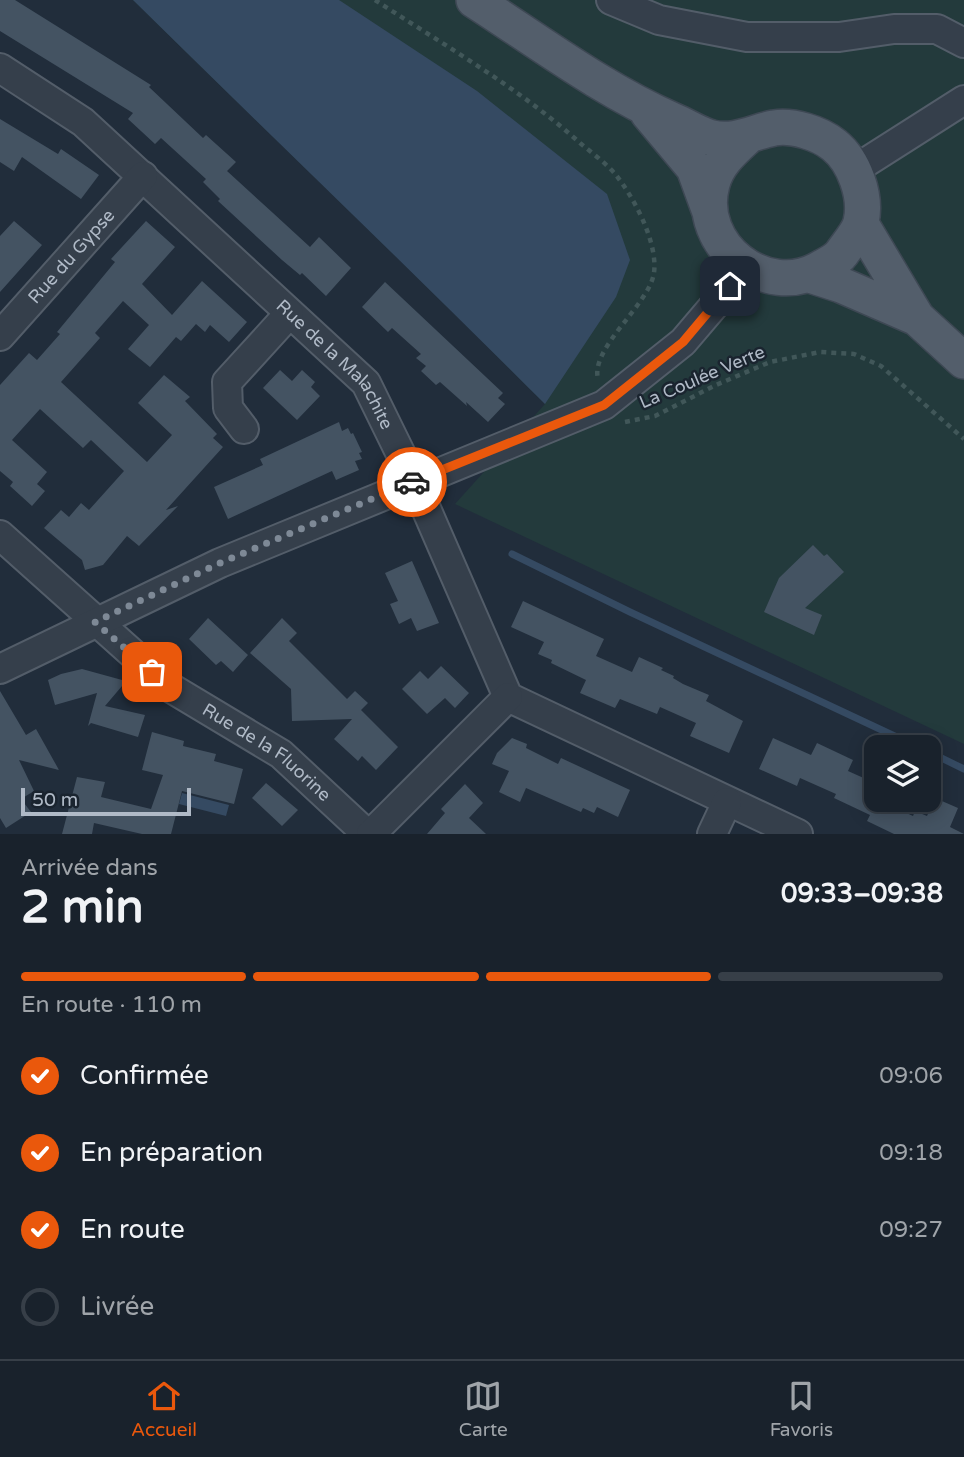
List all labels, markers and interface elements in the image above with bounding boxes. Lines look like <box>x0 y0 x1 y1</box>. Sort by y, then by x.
street label: Rue du Gypse <box>23 204 119 308</box>
pin <box>700 256 760 316</box>
icon: home <box>711 267 749 305</box>
street label: Rue de la Malachite <box>272 295 398 433</box>
street label: La Coulée Verte <box>636 341 768 413</box>
courier <box>377 447 447 517</box>
icon: car <box>393 463 431 501</box>
pin <box>122 642 182 702</box>
icon: bag <box>133 653 171 691</box>
street label: Rue de la Fluorine <box>198 698 336 806</box>
map controls <box>864 735 941 812</box>
button: layers <box>864 735 941 812</box>
scale bar <box>21 785 191 817</box>
text: 50 m <box>32 789 78 811</box>
text: Arrivée dans <box>21 854 158 882</box>
text: 09:33–09:38 <box>781 878 943 909</box>
text: 2 min <box>21 880 144 935</box>
text: En route · 110 m <box>21 991 202 1019</box>
icon: check <box>21 1057 59 1095</box>
text: Confirmée <box>80 1060 209 1091</box>
text: 09:06 <box>879 1062 943 1090</box>
icon: check <box>21 1134 59 1172</box>
text: En préparation <box>80 1137 263 1168</box>
text: 09:18 <box>879 1139 943 1167</box>
icon: check <box>21 1211 59 1249</box>
text: En route <box>80 1214 185 1245</box>
text: 09:27 <box>879 1216 943 1244</box>
text: Livrée <box>80 1291 154 1322</box>
tab: Accueil <box>131 1377 197 1441</box>
tab: Carte <box>459 1377 508 1441</box>
tab: Favoris <box>770 1377 833 1441</box>

